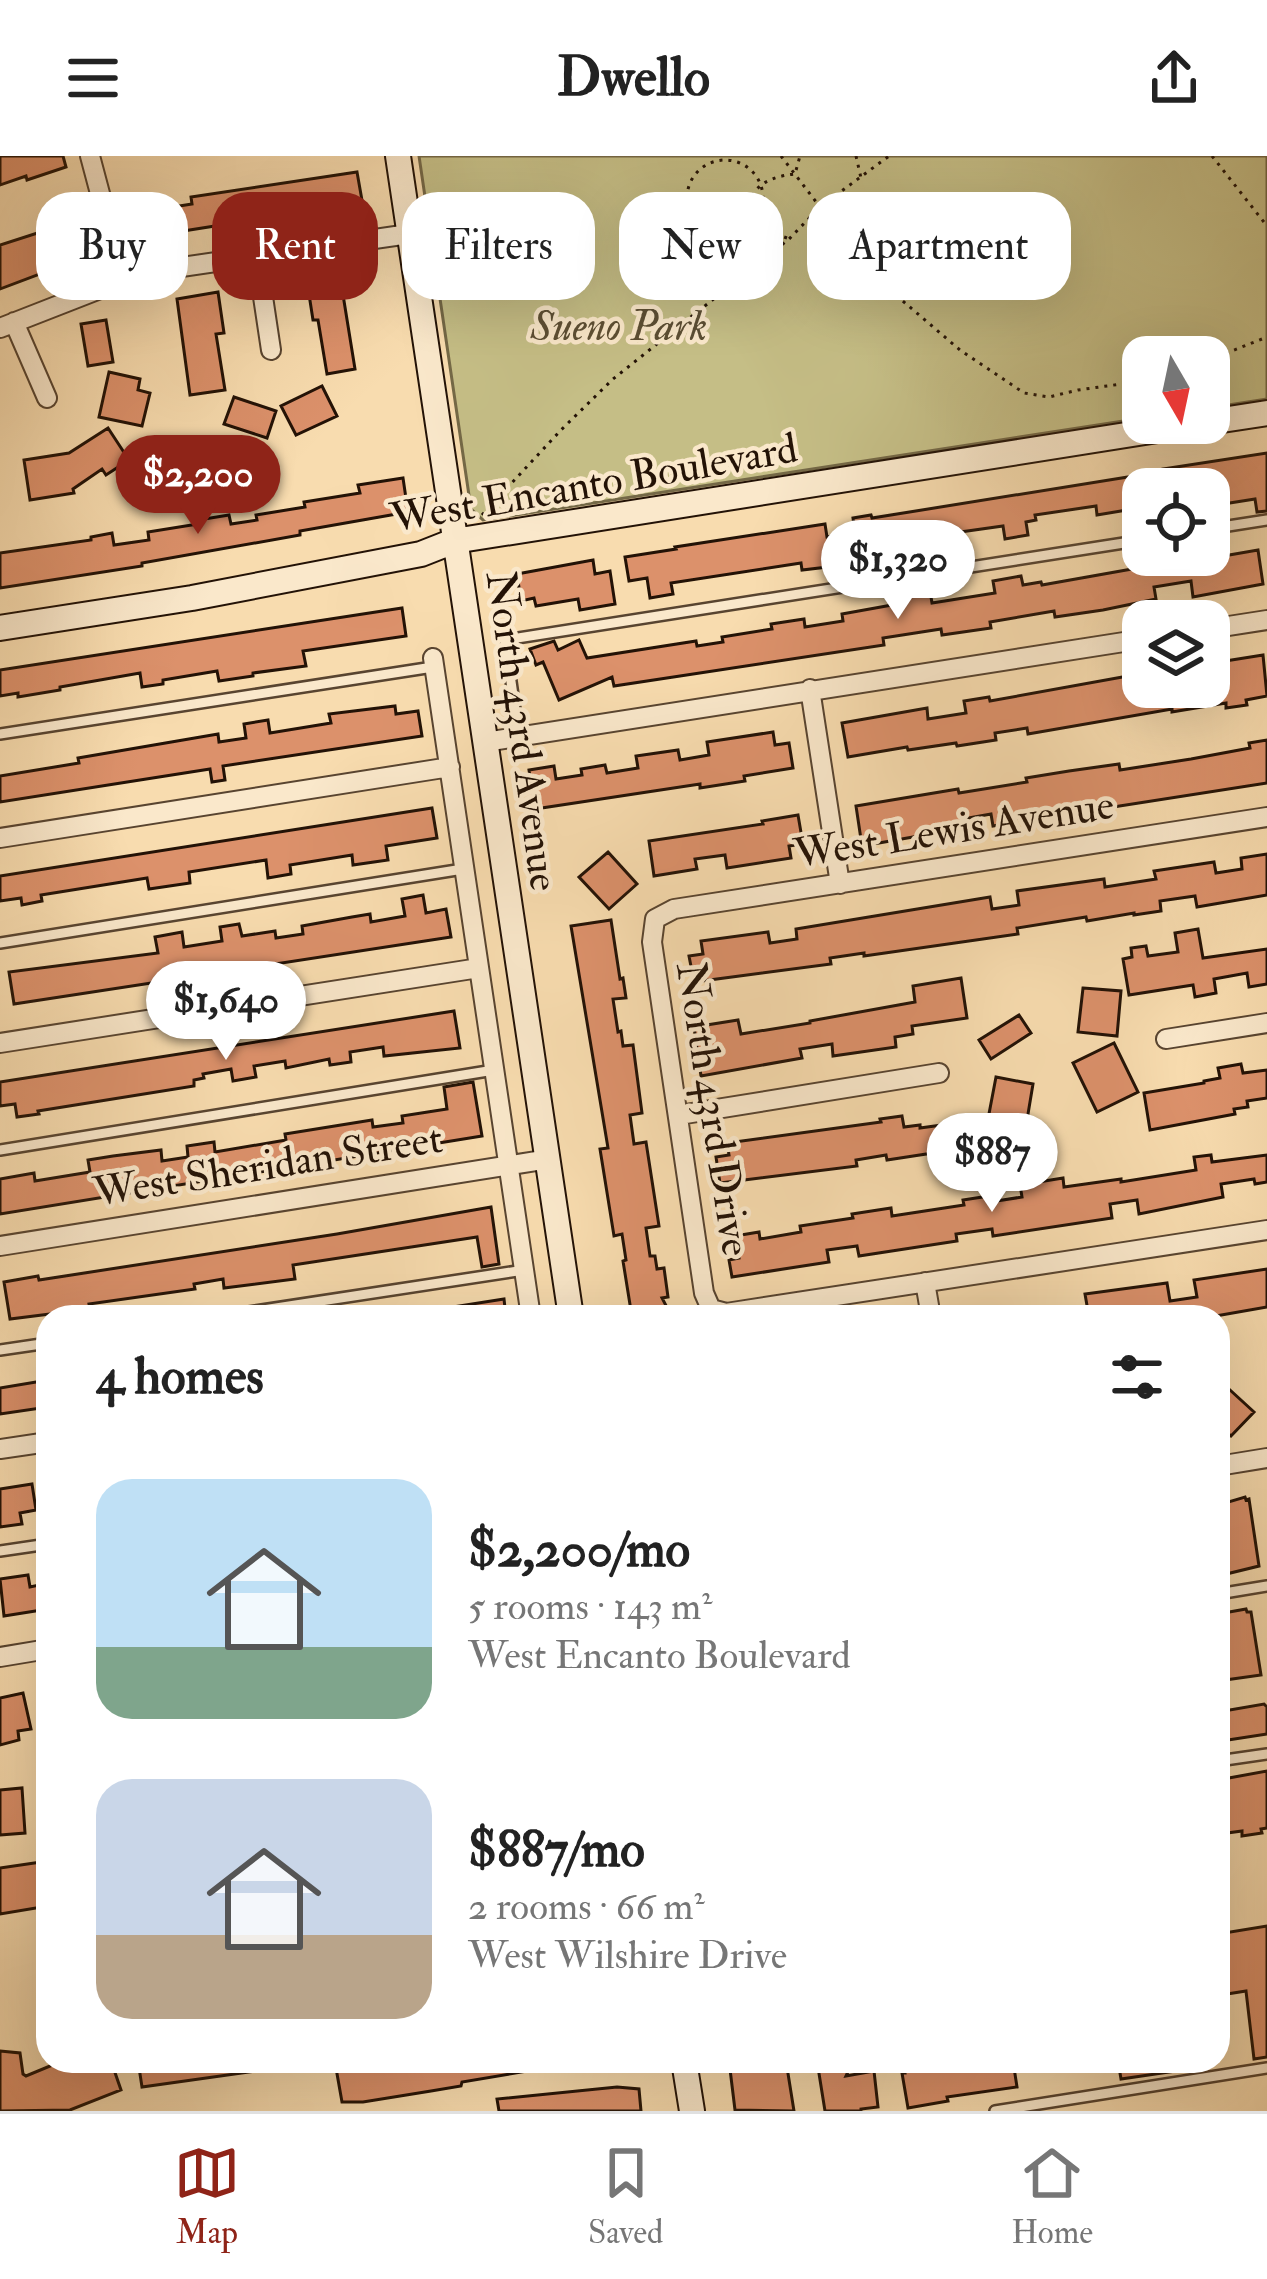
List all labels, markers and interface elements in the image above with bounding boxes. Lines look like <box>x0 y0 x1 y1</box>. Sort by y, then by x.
text: Dwello <box>557 44 710 112</box>
icon: menu <box>60 45 126 111</box>
icon: share <box>1141 45 1207 111</box>
chip: Buy <box>36 192 188 300</box>
chip: Rent <box>212 192 378 300</box>
chip: Filters <box>402 192 595 300</box>
chip: New <box>619 192 783 300</box>
chip: Apartment <box>807 192 1071 300</box>
park label: Sueno Park <box>530 301 707 353</box>
north arrow <box>1122 336 1230 444</box>
map controls <box>1122 336 1230 708</box>
street label: West Encanto Boulevard <box>386 423 802 546</box>
pin: $2,200 <box>100 435 296 537</box>
text: $2,200 <box>143 449 253 498</box>
button: locate <box>1122 468 1230 576</box>
pin: $1,320 <box>800 520 996 622</box>
text: $1,320 <box>848 534 948 583</box>
street label: North 43rd Avenue <box>474 568 570 894</box>
button: layers <box>1122 600 1230 708</box>
street label: West Lewis Avenue <box>789 779 1118 881</box>
street label: North 43rd Drive <box>664 958 762 1260</box>
pin: $1,640 <box>128 961 324 1063</box>
text: $1,640 <box>173 975 279 1024</box>
street label: West Sheridan Street <box>89 1113 446 1219</box>
pin: $887 <box>921 1113 1063 1215</box>
text: $887 <box>954 1127 1030 1176</box>
icon: filters <box>1104 1344 1170 1410</box>
text: 4 homes <box>96 1345 264 1409</box>
text: $2,200/mo <box>468 1518 690 1582</box>
icon: home <box>192 1527 336 1671</box>
text: 5 rooms · 143 m² <box>468 1582 712 1631</box>
text: West Encanto Boulevard <box>468 1631 851 1680</box>
text: $887/mo <box>468 1818 645 1882</box>
icon: home <box>192 1827 336 1971</box>
text: 2 rooms · 66 m² <box>468 1882 704 1931</box>
text: West Wilshire Drive <box>468 1931 787 1980</box>
tab: Map <box>174 2140 240 2253</box>
tab: Saved <box>588 2140 663 2253</box>
tab: Home <box>1011 2140 1093 2253</box>

